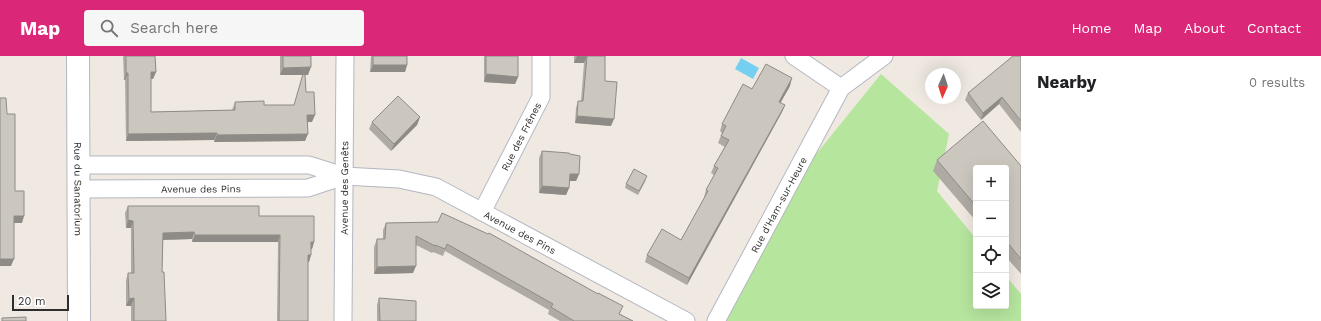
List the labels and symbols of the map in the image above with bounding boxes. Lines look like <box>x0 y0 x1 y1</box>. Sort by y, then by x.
north arrow <box>925 68 961 104</box>
street label: Rue des Frênes <box>499 100 543 172</box>
street label: Avenue des Genêts <box>338 141 350 235</box>
street label: Rue du Sanatorium <box>73 142 84 236</box>
street label: Rue d'Ham-sur-Heure <box>748 155 809 254</box>
street label: Avenue des Pins <box>161 183 241 194</box>
street label: Avenue des Pins <box>482 208 558 256</box>
scale bar <box>12 293 69 312</box>

